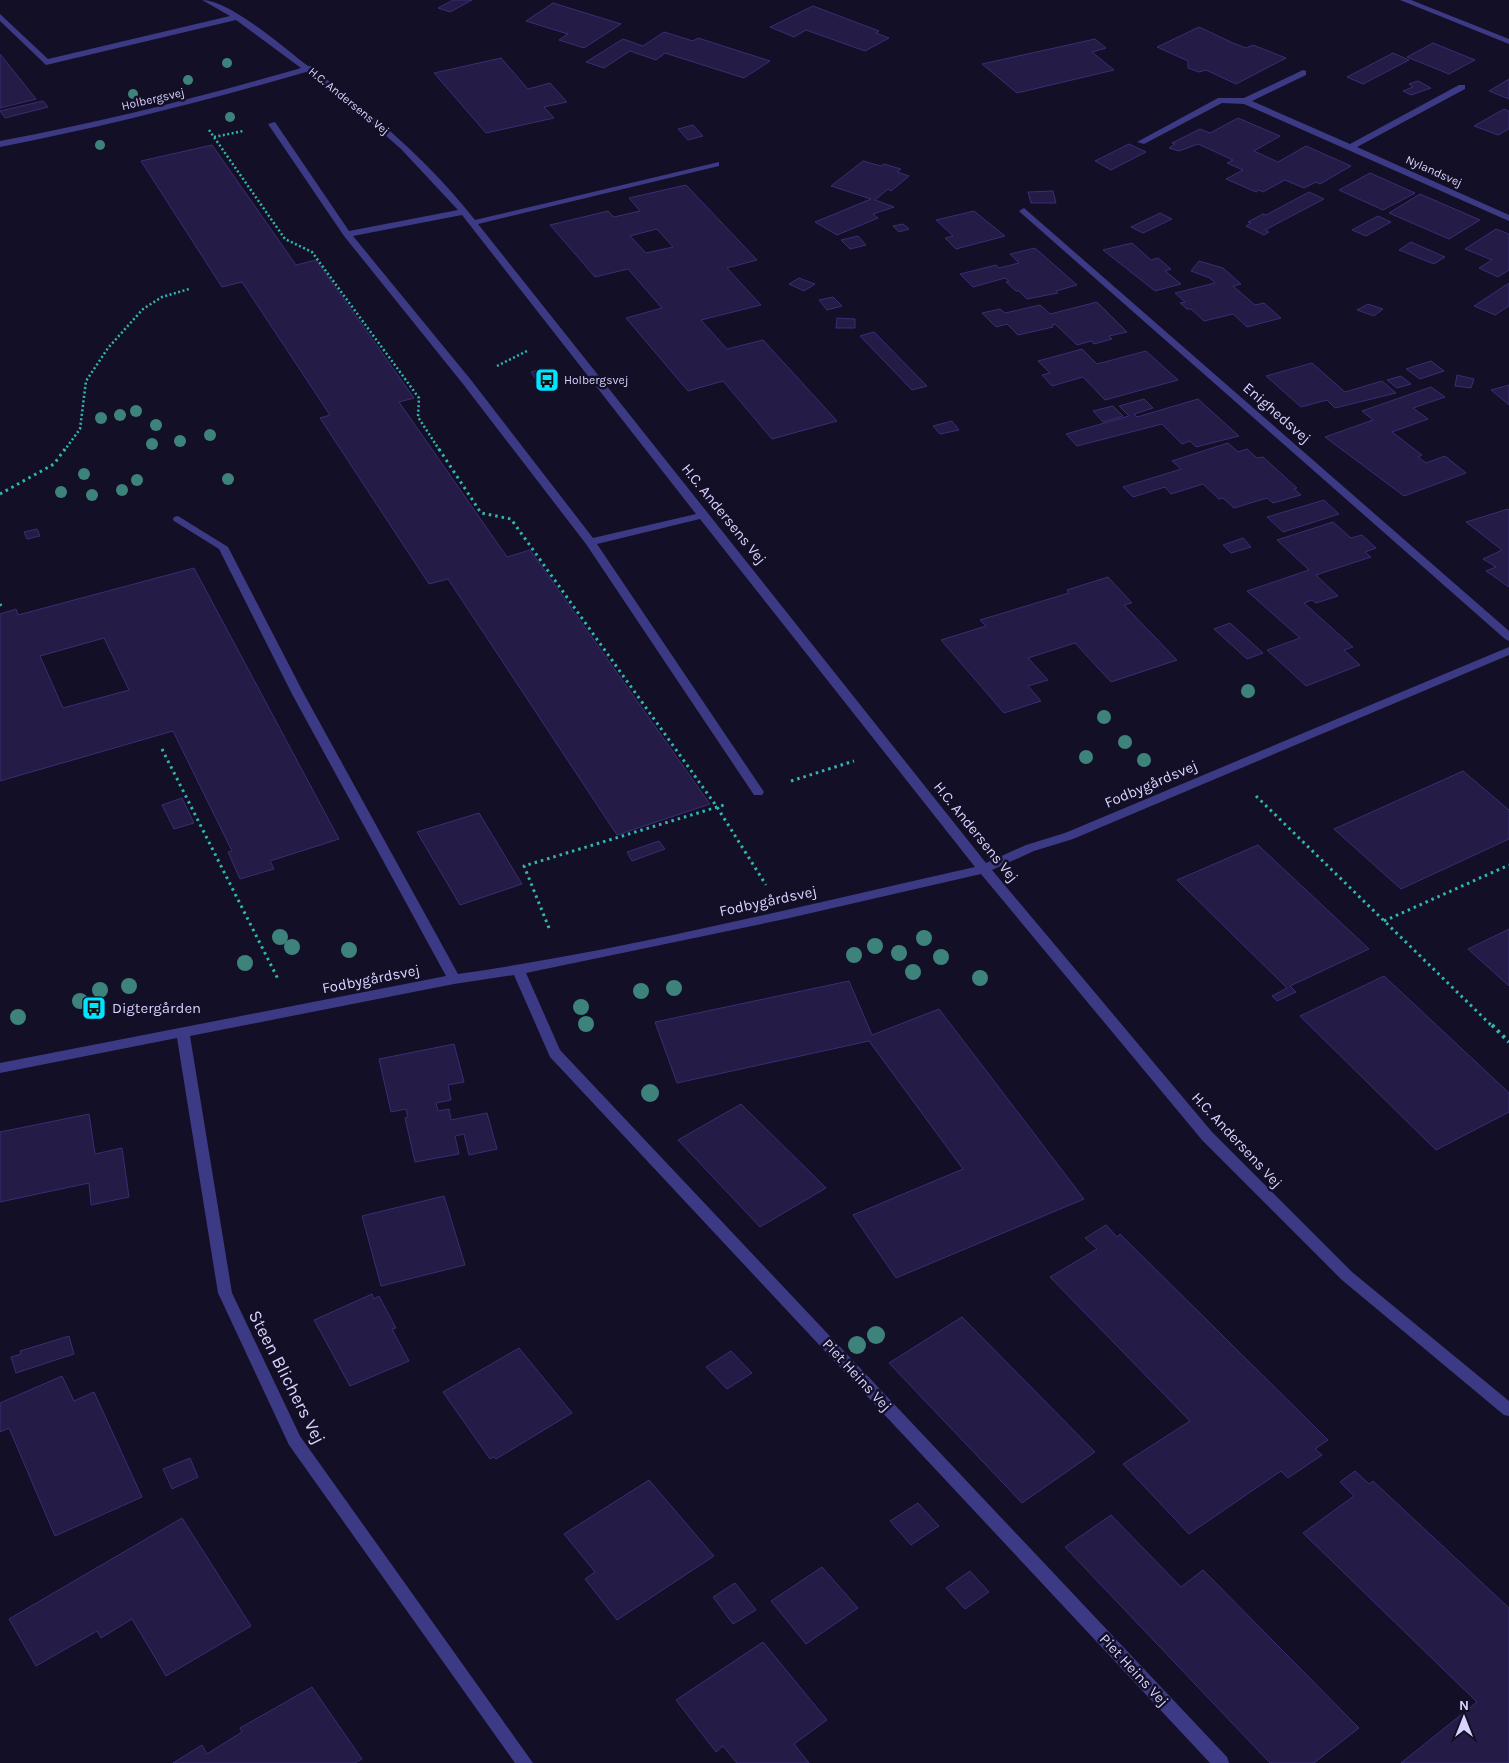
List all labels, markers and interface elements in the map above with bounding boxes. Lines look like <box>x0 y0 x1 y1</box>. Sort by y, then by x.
street label: H.C. Andersens Vej <box>306 64 392 138</box>
street label: Holbergsvej <box>120 85 186 113</box>
street label: Nylandsvej <box>1404 152 1464 190</box>
bus stop icon: Holbergsvej <box>534 367 560 393</box>
place label: Holbergsvej <box>564 373 628 387</box>
street label: Enighedsvej <box>1239 379 1315 447</box>
street label: H.C. Andersens Vej <box>678 460 770 568</box>
street label: Fodbygårdsvej <box>1102 756 1200 812</box>
street label: H.C. Andersens Vej <box>930 778 1022 886</box>
street label: Fodbygårdsvej <box>718 882 818 920</box>
street label: Fodbygårdsvej <box>321 961 421 997</box>
bus stop icon: Digtergården <box>81 995 107 1021</box>
place label: Digtergården <box>112 999 201 1017</box>
street label: H.C. Andersens Vej <box>1188 1088 1286 1192</box>
street label: Steen Blichers Vej <box>244 1307 330 1447</box>
street label: Piet Heins Vej <box>819 1335 895 1415</box>
street label: Piet Heins Vej <box>1096 1630 1172 1710</box>
north arrow <box>1439 1693 1489 1743</box>
text: N <box>1459 1697 1469 1714</box>

